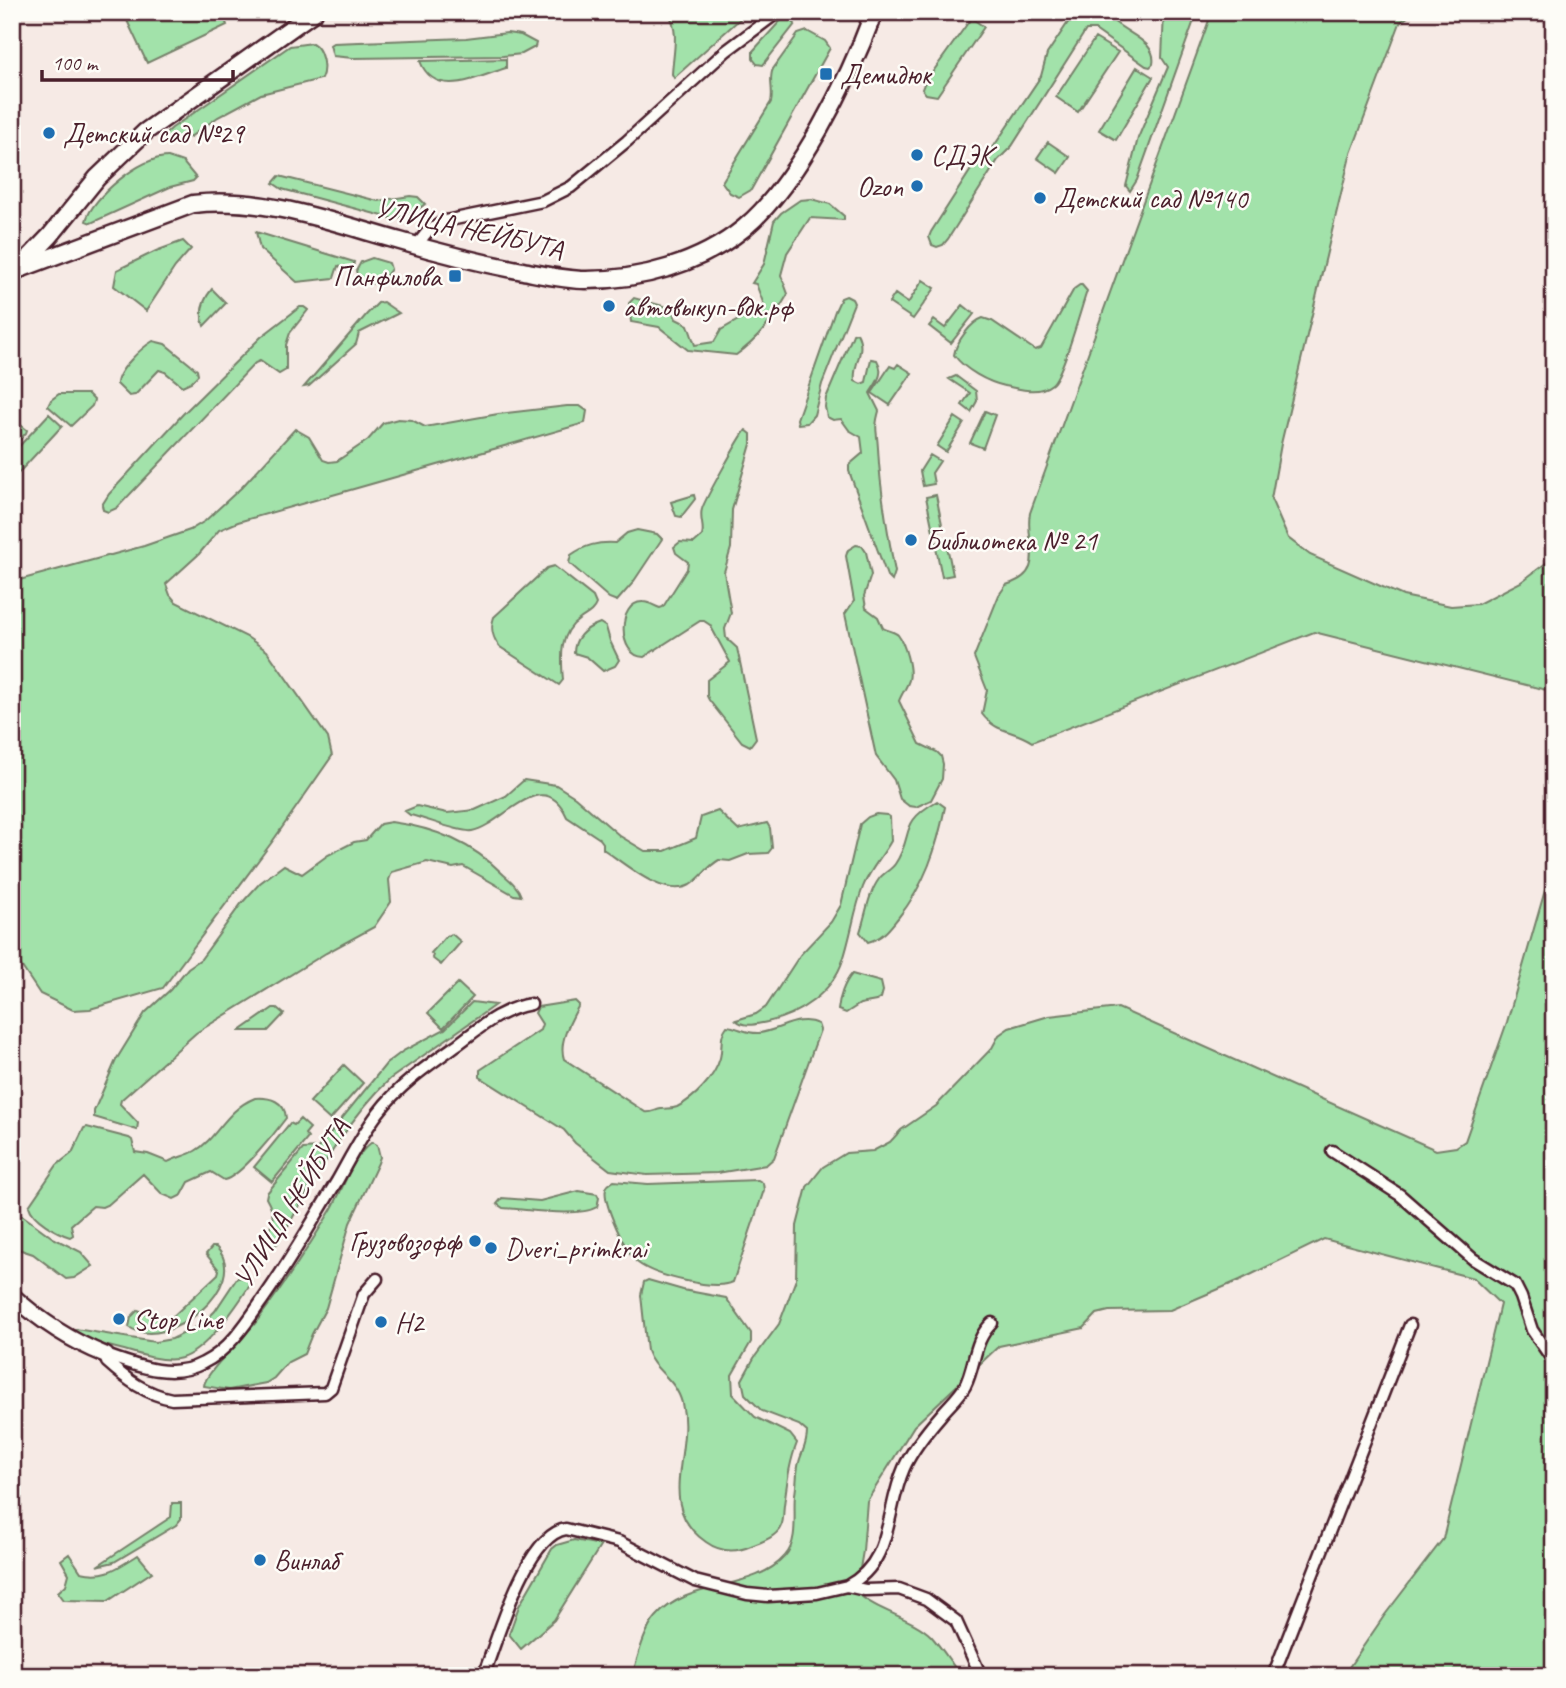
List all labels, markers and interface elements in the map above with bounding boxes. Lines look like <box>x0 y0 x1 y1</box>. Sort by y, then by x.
scale bar <box>42 38 233 82</box>
text: 100 m <box>52 50 99 76</box>
place label: Демидюк <box>840 57 933 92</box>
marker: Демидюк <box>818 66 834 82</box>
place label: Детский сад №29 <box>63 116 246 151</box>
marker: Детский сад №29 <box>41 125 57 141</box>
place label: СДЭК <box>931 138 998 173</box>
marker: СДЭК <box>909 147 925 163</box>
place label: Ozon <box>857 169 903 204</box>
marker: Ozon <box>909 178 925 194</box>
place label: Детский сад №140 <box>1054 181 1250 216</box>
street label: УЛИЦА НЕЙБУТА <box>372 189 567 267</box>
marker: Детский сад №140 <box>1032 190 1048 206</box>
place label: Панфилова <box>333 259 443 294</box>
marker: Панфилова <box>447 268 463 284</box>
place label: автовыкуп-вдк.рф <box>623 289 794 324</box>
marker: автовыкуп-вдк.рф <box>601 298 617 314</box>
place label: Библиотека № 21 <box>925 523 1098 558</box>
marker: Библиотека № 21 <box>903 532 919 548</box>
street label: УЛИЦА НЕЙБУТА <box>225 1112 357 1294</box>
place label: Грузовозофф <box>349 1224 463 1260</box>
place label: Dveri_primkrai <box>505 1231 650 1266</box>
marker: Грузовозофф <box>467 1233 483 1249</box>
marker: Dveri_primkrai <box>483 1240 499 1256</box>
place label: Stop Line <box>133 1302 224 1337</box>
place label: H2 <box>395 1305 426 1340</box>
marker: Stop Line <box>111 1311 127 1327</box>
marker: H2 <box>373 1314 389 1330</box>
place label: Винлаб <box>274 1543 344 1578</box>
marker: Винлаб <box>252 1552 268 1568</box>

